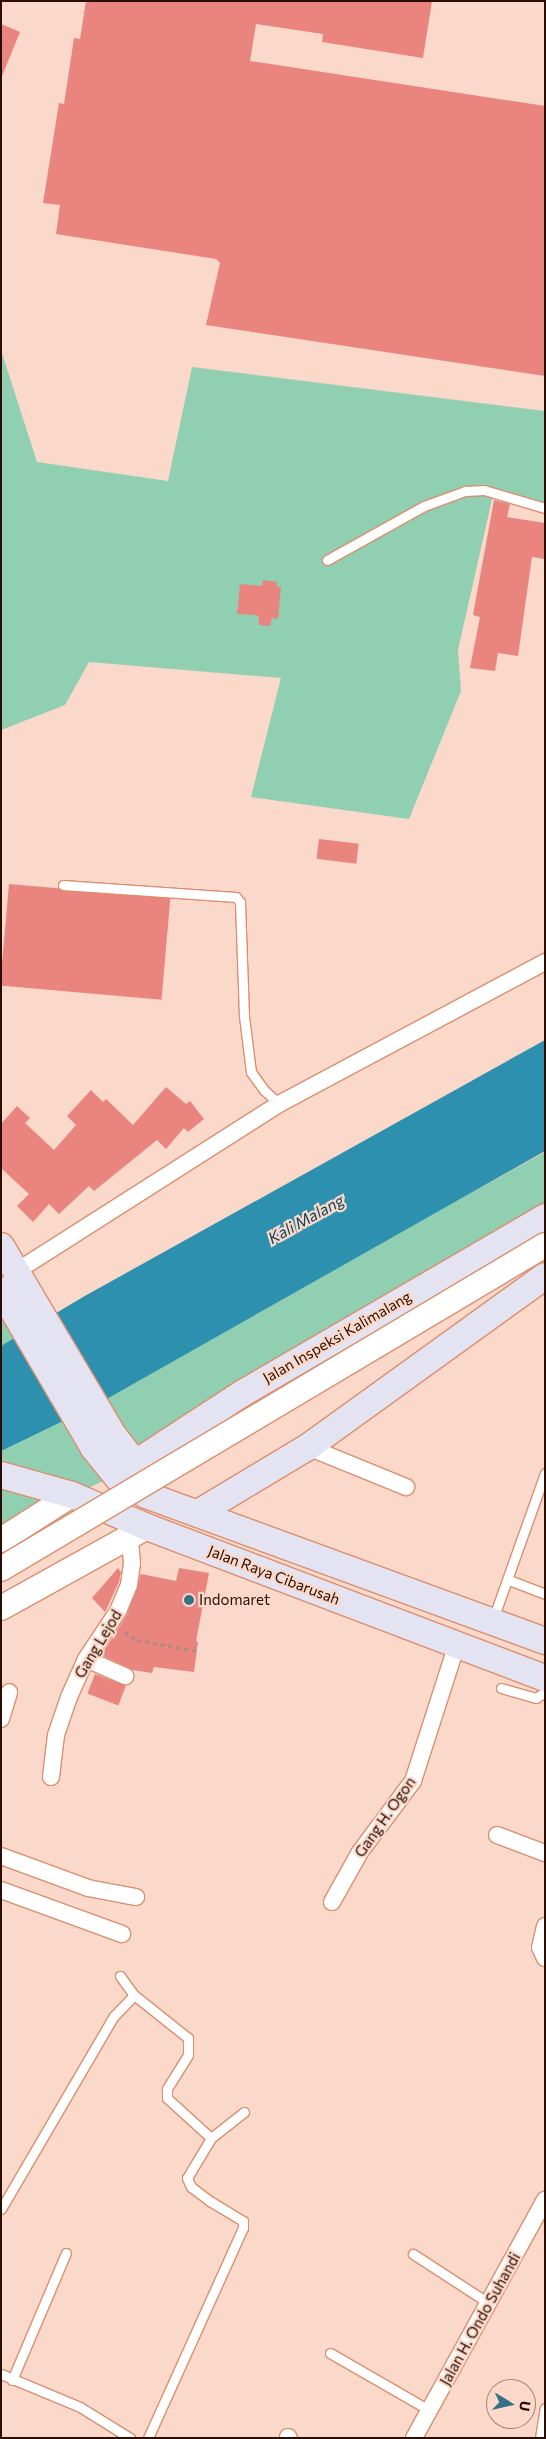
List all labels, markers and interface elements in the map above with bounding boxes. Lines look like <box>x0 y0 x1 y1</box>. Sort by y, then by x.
water label: Kali Malang <box>265 1190 347 1248</box>
street label: Jalan Inspeksi Kalimalang <box>260 1287 414 1387</box>
street label: Jalan Raya Cibarusah <box>206 1542 342 1608</box>
place label: Indomaret <box>199 1591 270 1609</box>
marker: Indomaret <box>183 1594 195 1606</box>
street label: Gang Lejod <box>71 1607 125 1681</box>
street label: Gang H. Ogon <box>351 1773 419 1861</box>
street label: Jalan H. Ondo Suhandi <box>436 2249 524 2389</box>
north arrow <box>486 2379 536 2429</box>
text: U <box>516 2400 535 2413</box>

